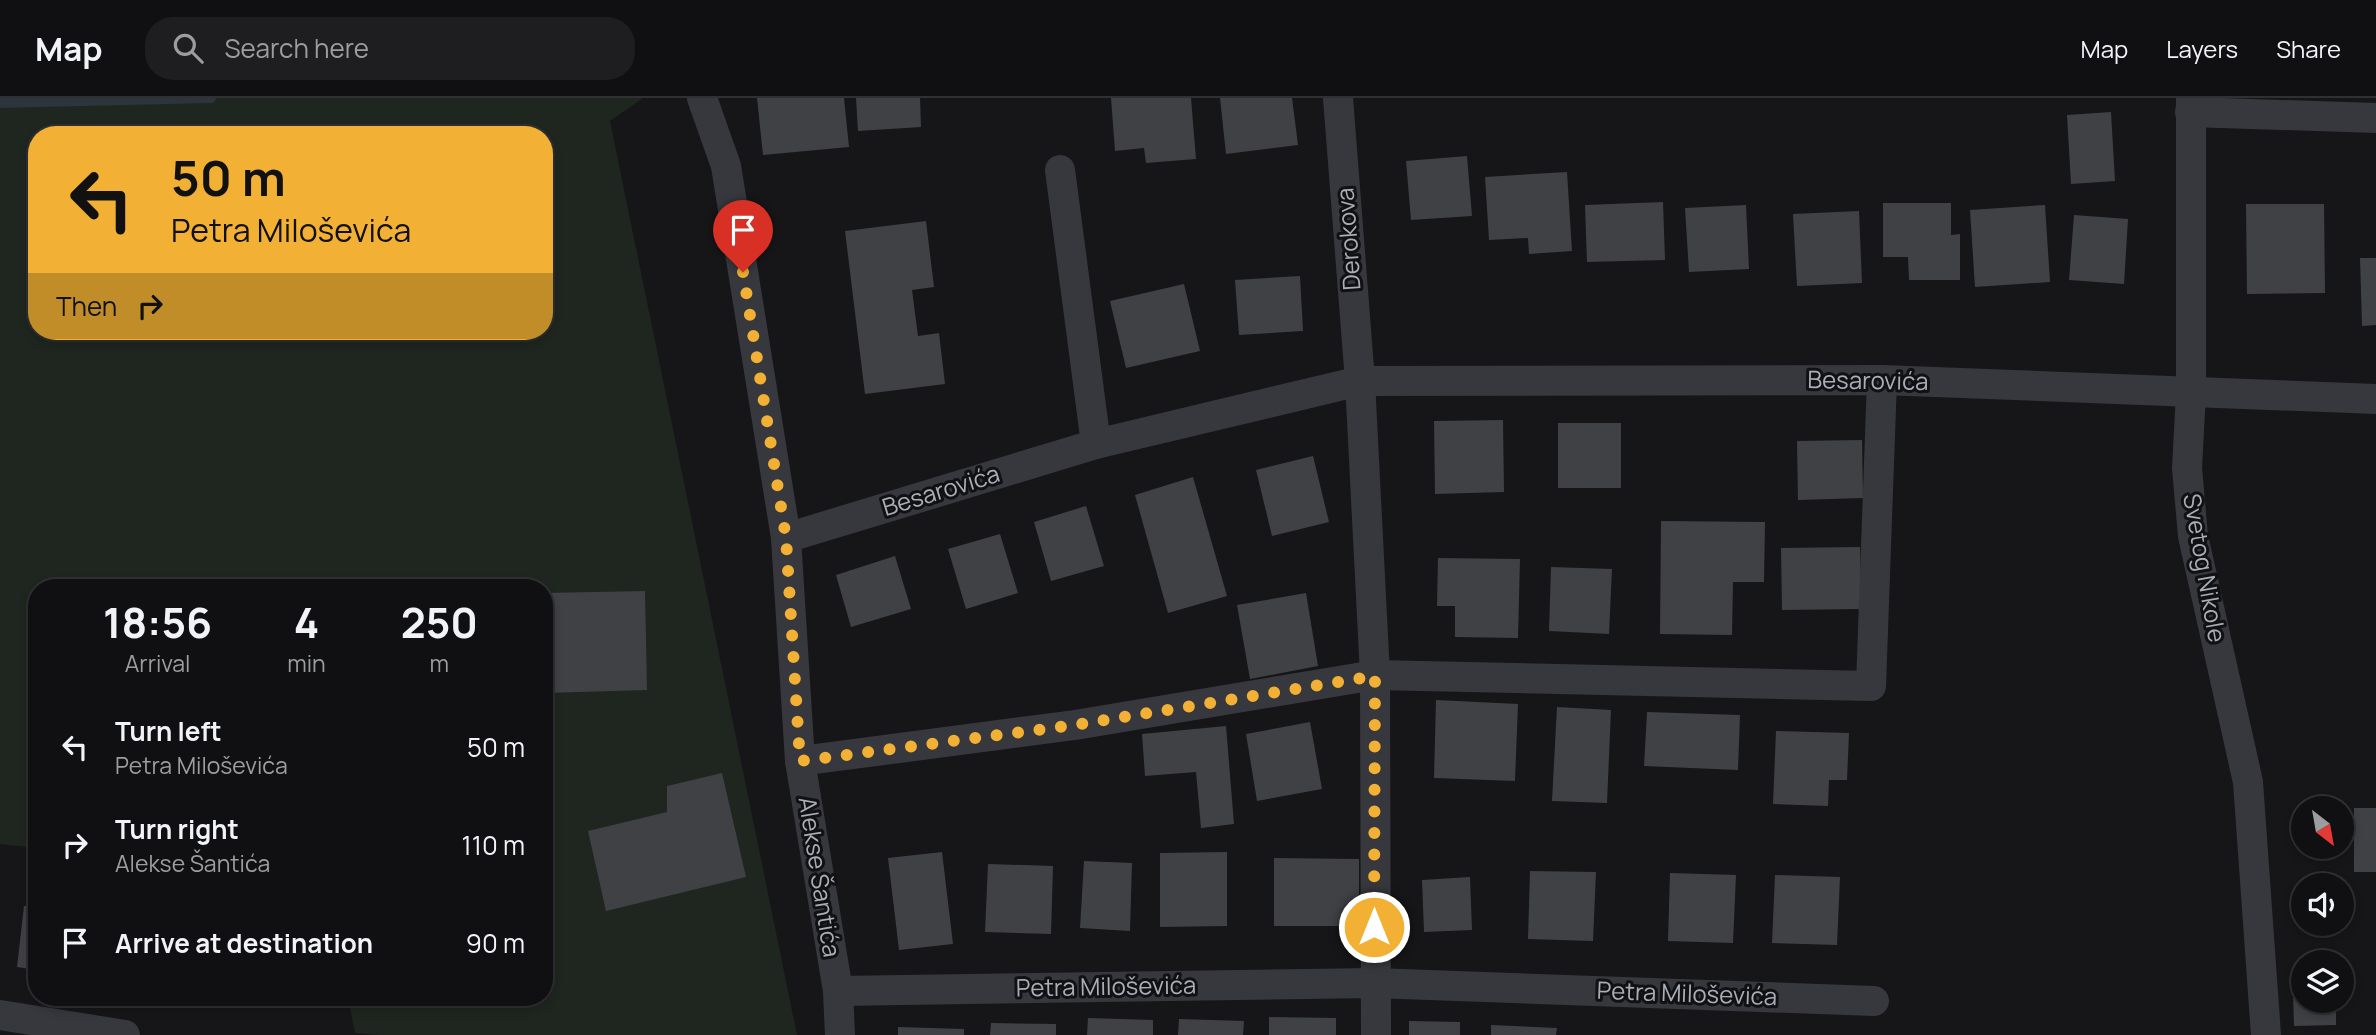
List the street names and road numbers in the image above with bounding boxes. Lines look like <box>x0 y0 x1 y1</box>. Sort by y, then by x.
street label: Derokova <box>1327 187 1368 292</box>
street label: Besarovića <box>1807 362 1929 397</box>
street label: Besarovića <box>878 456 1003 523</box>
street label: Svetog Nikole <box>2176 491 2235 645</box>
street label: Alekse Šantića <box>792 794 849 959</box>
street label: Petra Miloševića <box>1016 967 1196 1004</box>
street label: Petra Miloševića <box>1596 973 1778 1012</box>

